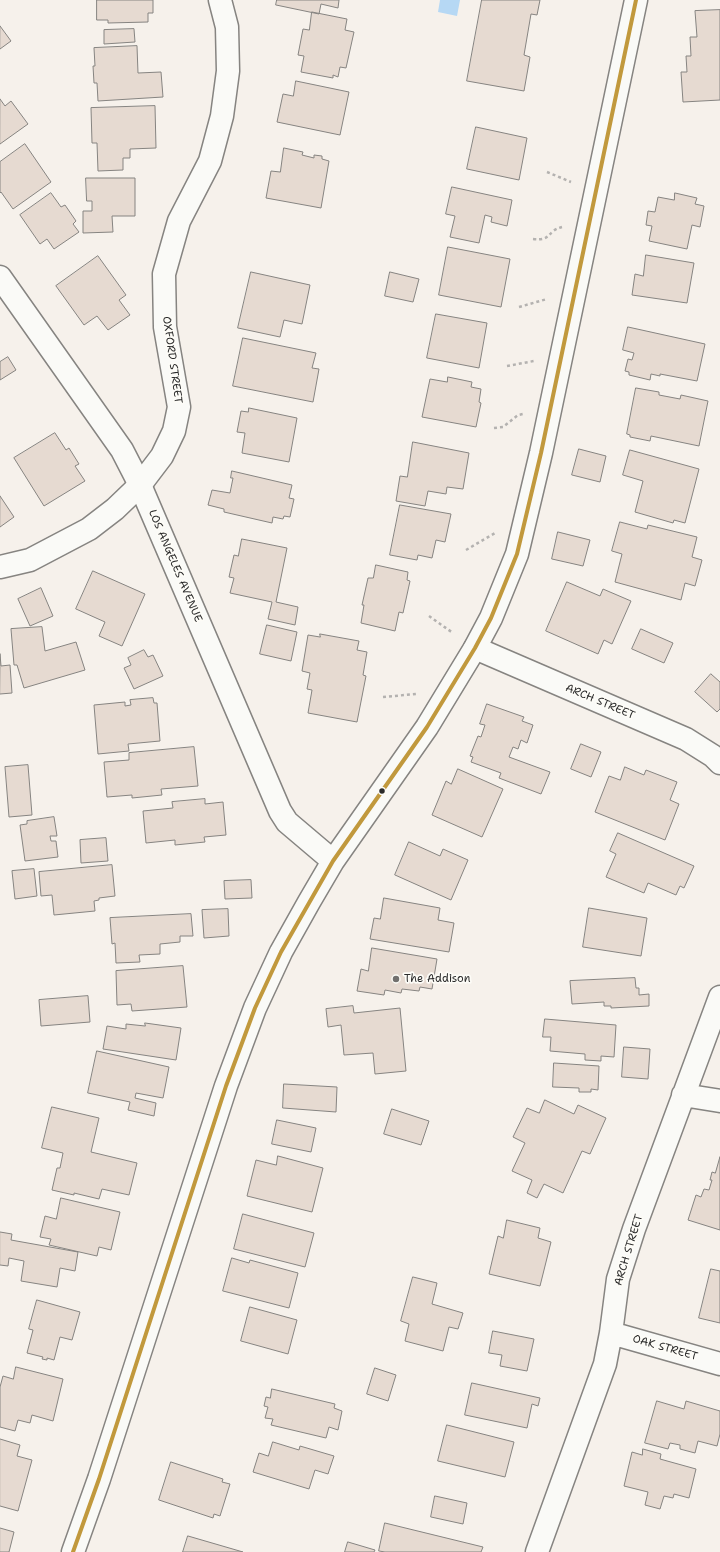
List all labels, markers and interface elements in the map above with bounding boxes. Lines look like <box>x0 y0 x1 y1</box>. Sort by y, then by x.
street label: OXFORD STREET <box>159 316 185 404</box>
street label: LOS ANGELES AVENUE <box>145 508 205 624</box>
street label: ARCH STREET <box>563 681 637 723</box>
unlabelled marker <box>377 786 387 796</box>
place label: The Addison <box>404 972 470 986</box>
marker: The Addison <box>391 974 401 984</box>
street label: ARCH STREET <box>612 1213 646 1287</box>
street label: OAK STREET <box>631 1332 699 1364</box>

